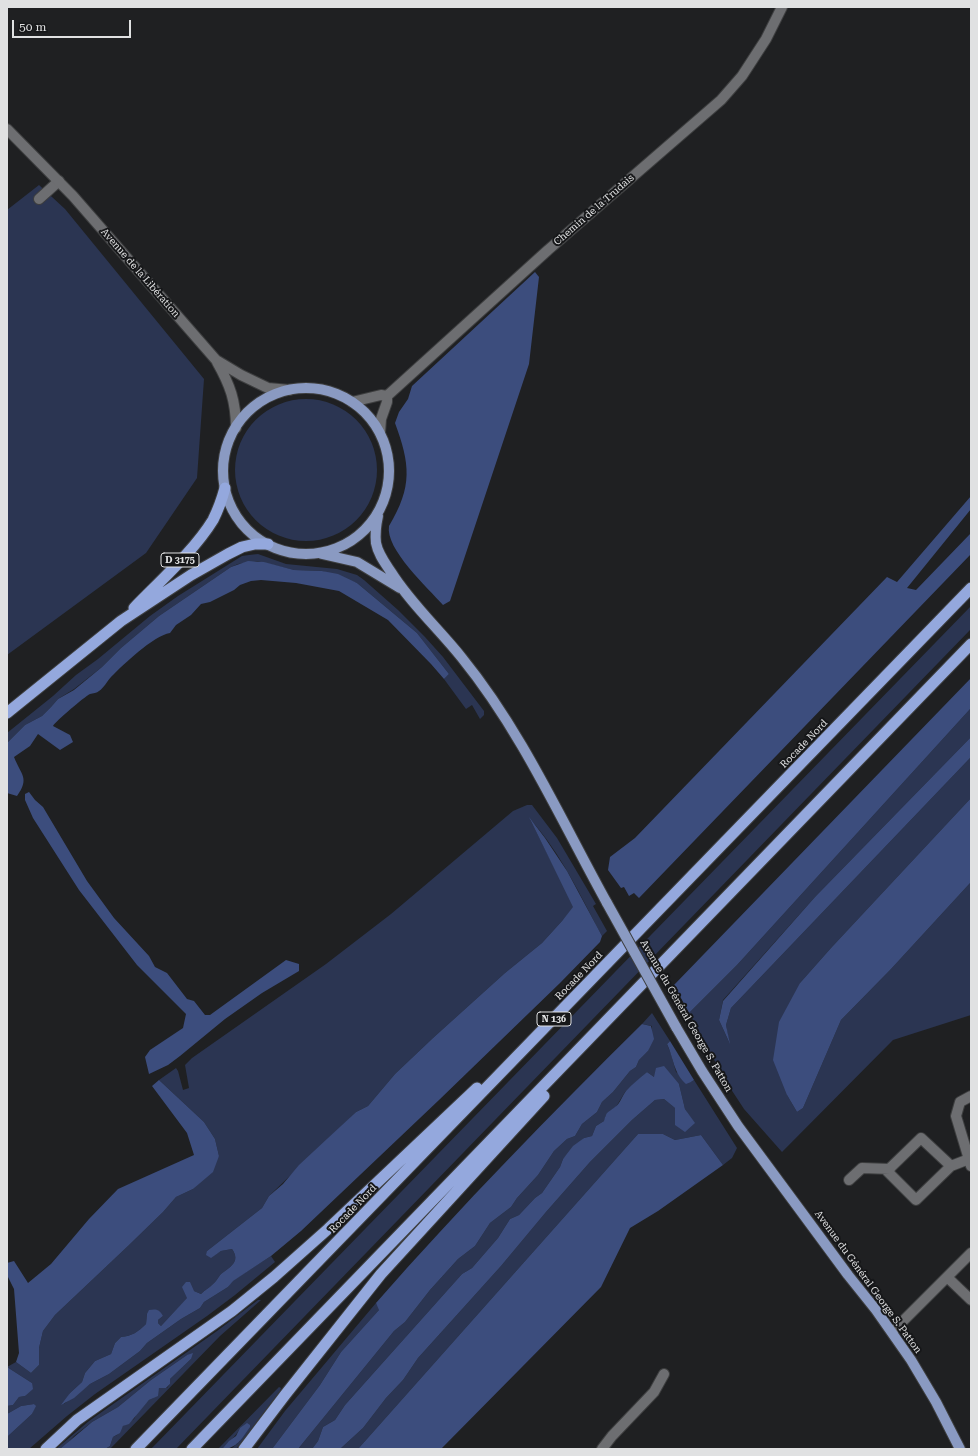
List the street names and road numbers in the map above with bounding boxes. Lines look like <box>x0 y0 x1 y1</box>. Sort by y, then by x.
street label: Chemin de la Trudais <box>551 172 637 248</box>
street label: Avenue de la Libération <box>98 226 182 320</box>
road number: D 3175 <box>161 553 199 567</box>
street label: Rocade Nord <box>778 717 830 771</box>
street label: Avenue du Général George S. Patton <box>637 938 735 1094</box>
street label: Rocade Nord <box>553 949 605 1003</box>
road number: N 136 <box>537 1012 571 1026</box>
street label: Rocade Nord <box>327 1182 379 1236</box>
street label: Avenue du Général George S. Patton <box>812 1208 924 1356</box>

